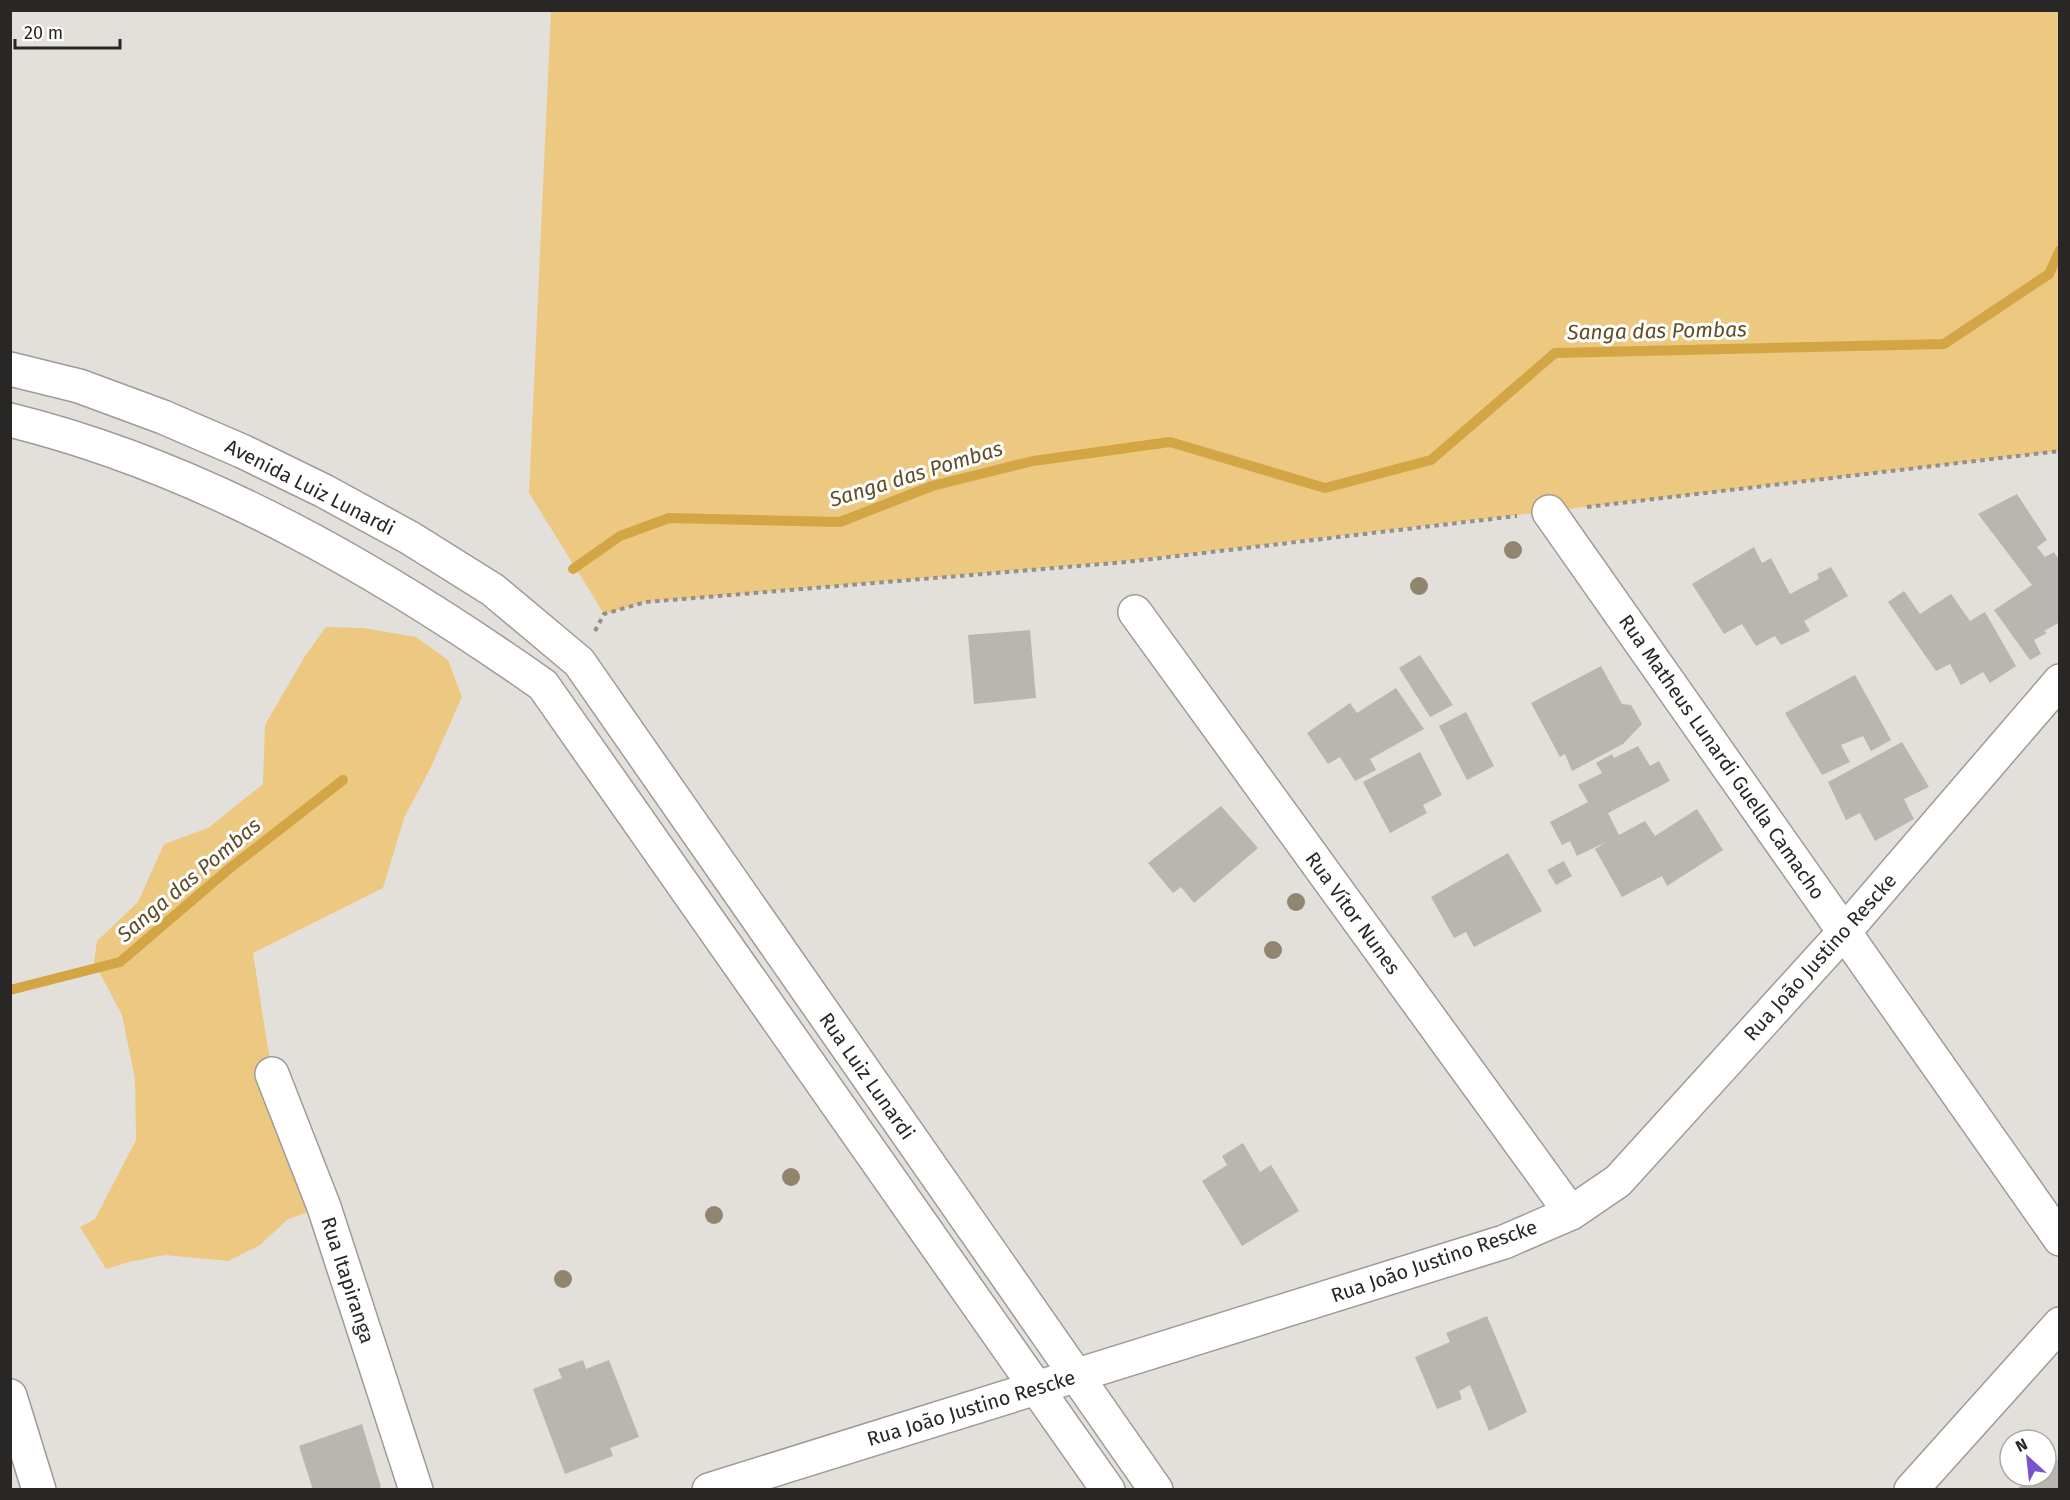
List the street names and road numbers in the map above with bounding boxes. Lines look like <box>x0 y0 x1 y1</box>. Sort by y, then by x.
street label: Avenida Luiz Lunardi <box>221 434 399 540</box>
street label: Rua Matheus Lunardi Guella Camacho <box>1614 610 1830 904</box>
street label: Rua Vítor Nunes <box>1300 847 1406 979</box>
street label: Rua João Justino Rescke <box>1739 869 1901 1045</box>
street label: Rua Luiz Lunardi <box>814 1008 920 1144</box>
street label: Rua Itapiranga <box>316 1214 380 1346</box>
street label: Rua João Justino Rescke <box>1328 1214 1540 1308</box>
street label: Rua João Justino Rescke <box>864 1365 1078 1451</box>

